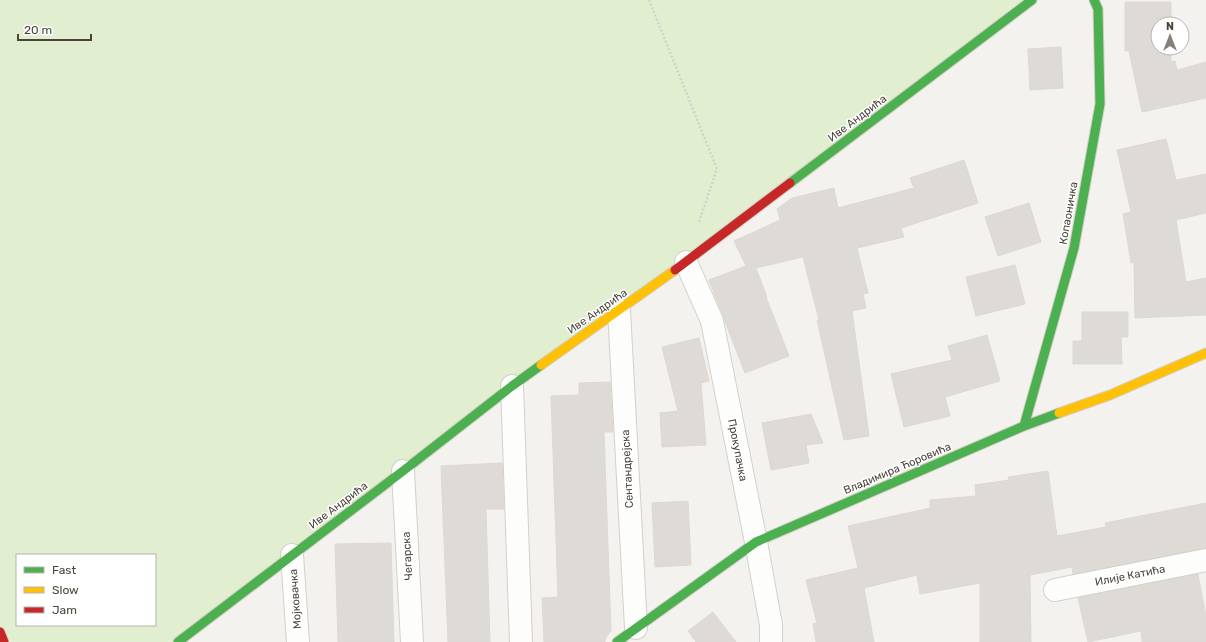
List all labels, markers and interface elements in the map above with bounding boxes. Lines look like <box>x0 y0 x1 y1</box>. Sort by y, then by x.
scale bar <box>18 16 91 42</box>
north arrow <box>1150 16 1190 56</box>
text: N <box>1166 20 1174 33</box>
text: 20 m <box>24 23 52 37</box>
street label: Иве Андрића <box>825 92 889 145</box>
street label: Копаоничка <box>1057 181 1080 245</box>
street label: Иве Андрића <box>565 286 630 337</box>
street label: Прокупачка <box>725 418 750 482</box>
street label: Сентандрејска <box>619 429 636 509</box>
street label: Владимира Ћоровића <box>841 440 953 497</box>
street label: Иве Андрића <box>306 479 370 532</box>
street label: Чегарска <box>400 531 415 581</box>
legend <box>16 554 156 626</box>
street label: Илије Катића <box>1094 562 1166 589</box>
text: Fast <box>52 563 76 577</box>
street label: Мојковачка <box>287 569 304 629</box>
text: Slow <box>52 583 79 597</box>
text: Jam <box>52 603 77 617</box>

